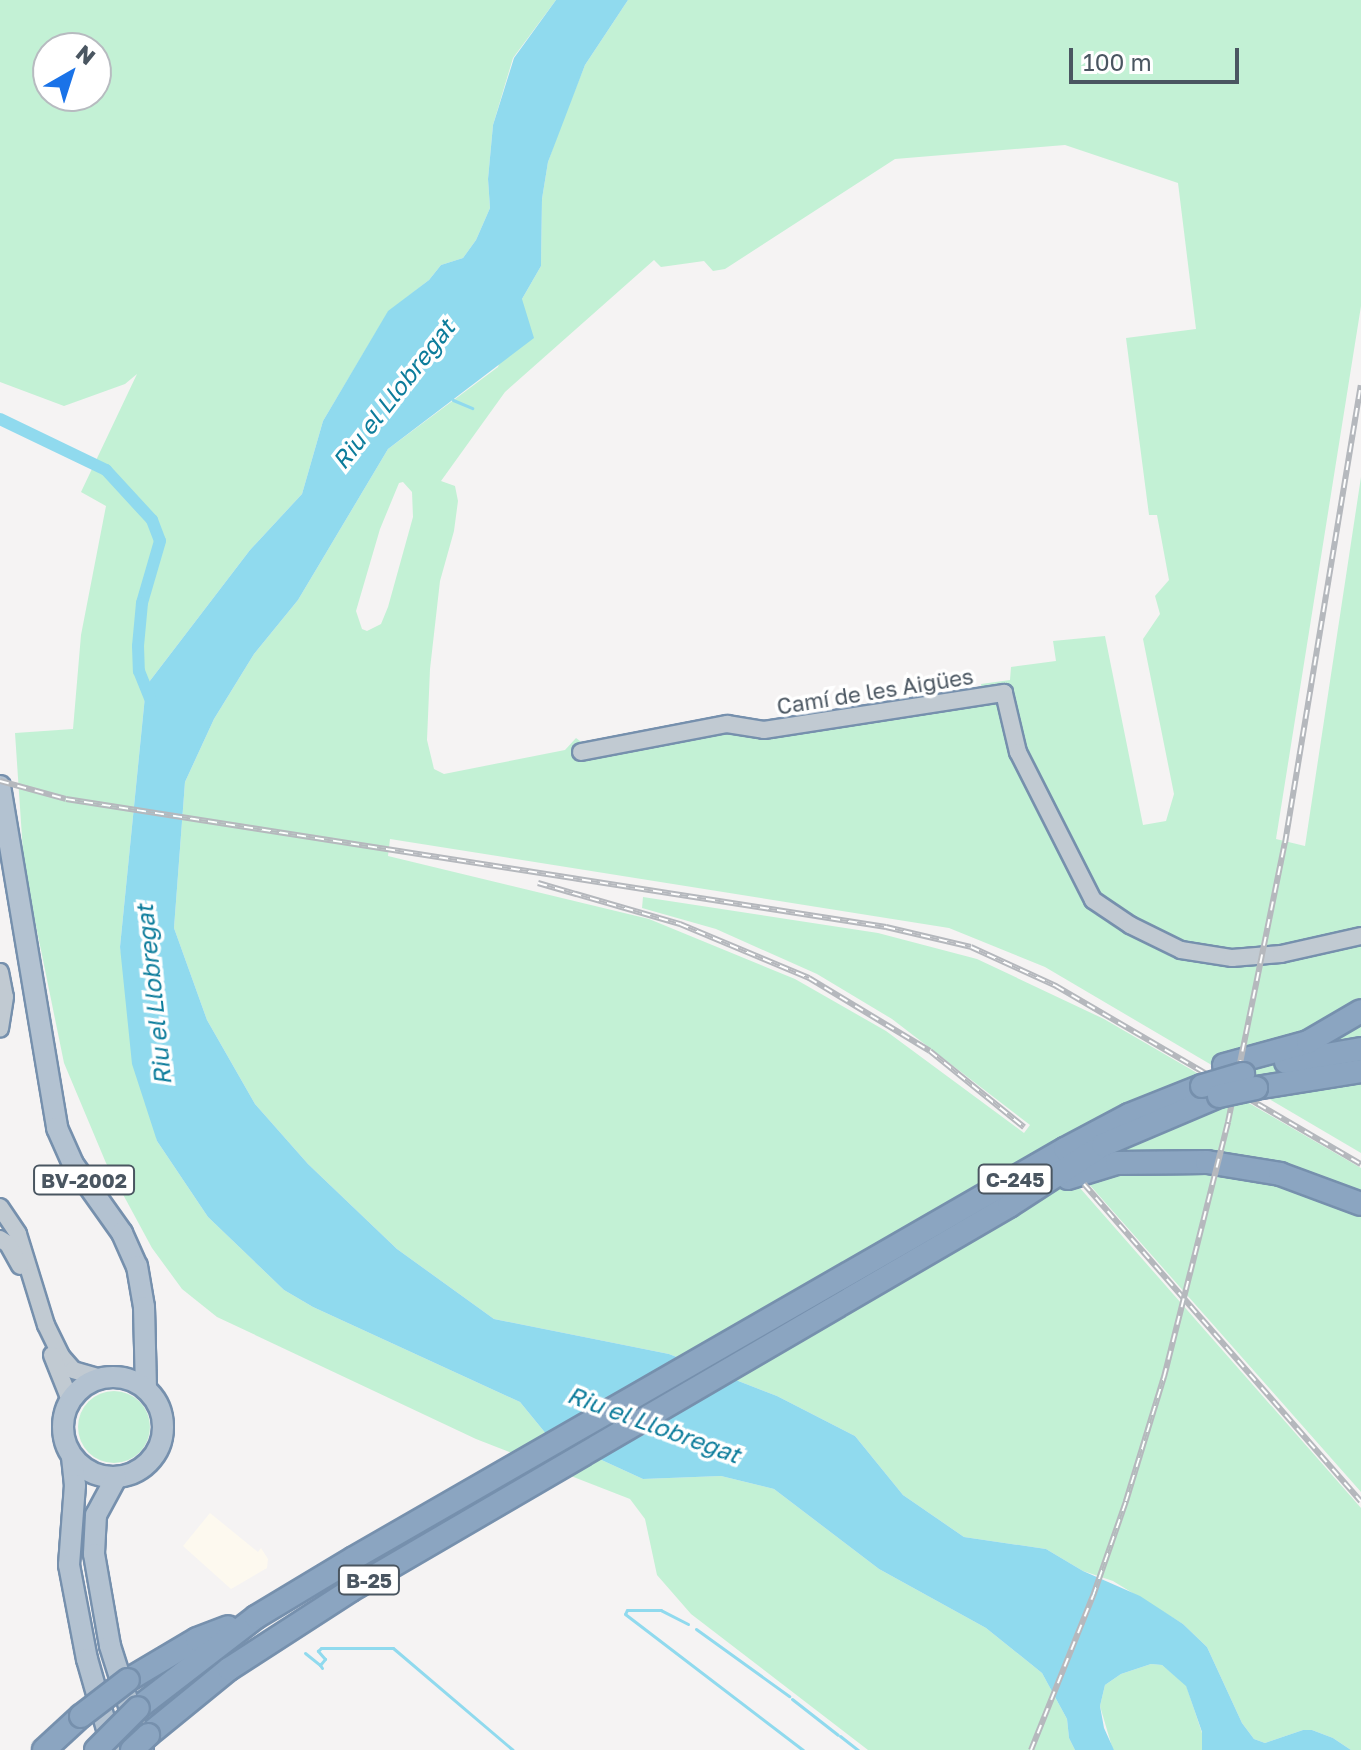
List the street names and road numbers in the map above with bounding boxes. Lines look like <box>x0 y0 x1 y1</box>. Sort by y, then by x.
street label: Camí de les Aigües <box>775 662 975 720</box>
road number: C-245 <box>977 1163 1053 1195</box>
road number: BV-2002 <box>32 1164 136 1196</box>
road number: B-25 <box>337 1564 401 1596</box>

